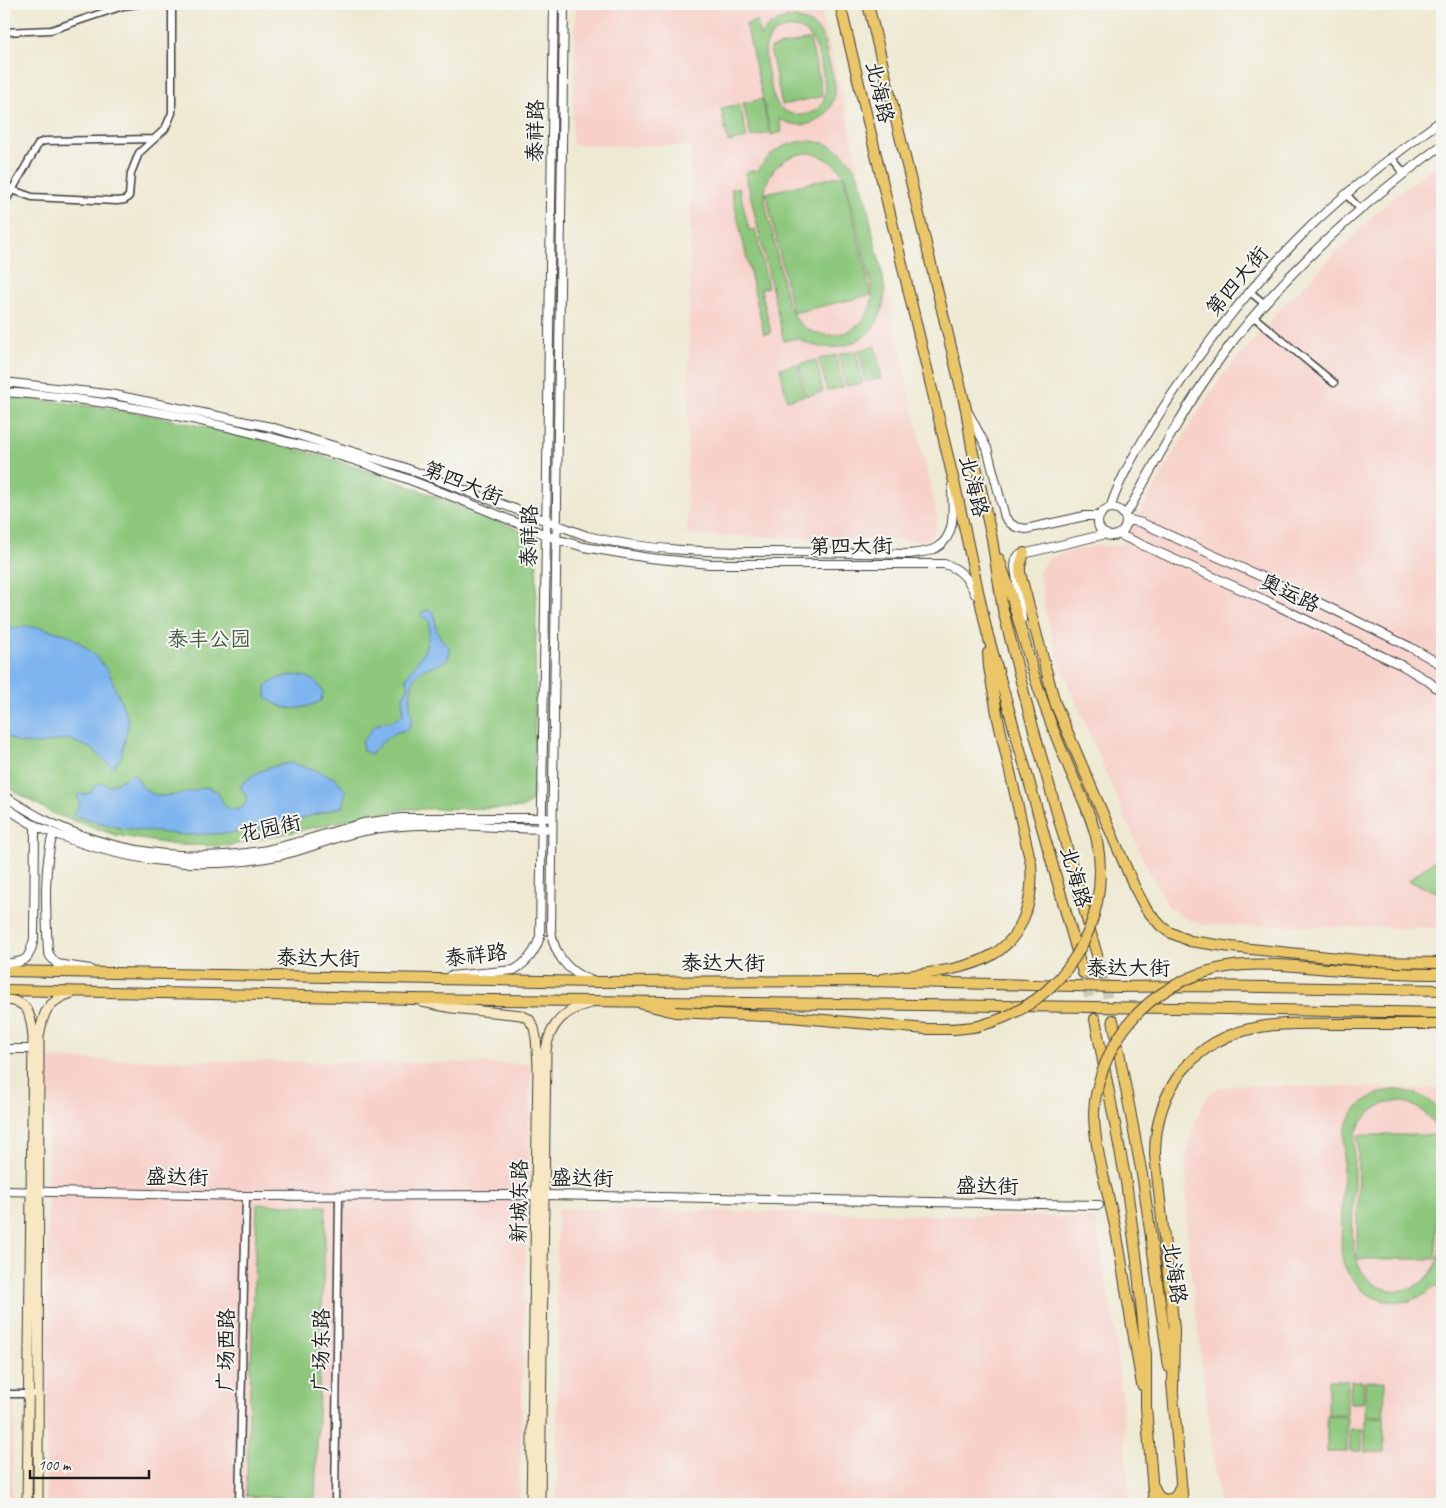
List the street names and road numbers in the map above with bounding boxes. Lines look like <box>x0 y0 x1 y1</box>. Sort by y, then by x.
street label: 北海路 <box>860 58 900 126</box>
street label: 泰祥路 <box>521 99 549 163</box>
street label: 第四大街 <box>1200 240 1274 322</box>
street label: 北海路 <box>954 452 994 520</box>
street label: 第四大街 <box>419 455 507 511</box>
street label: 泰祥路 <box>515 504 543 568</box>
street label: 第四大街 <box>809 532 893 560</box>
street label: 奥运路 <box>1256 568 1324 618</box>
street label: 花园街 <box>236 809 304 847</box>
street label: 北海路 <box>1055 843 1097 911</box>
street label: 泰祥路 <box>443 938 509 972</box>
street label: 泰达大街 <box>276 944 360 972</box>
street label: 泰达大街 <box>681 950 765 976</box>
street label: 泰达大街 <box>1086 955 1170 981</box>
street label: 新城东路 <box>505 1159 533 1243</box>
street label: 盛达街 <box>145 1163 209 1191</box>
street label: 盛达街 <box>550 1164 614 1192</box>
street label: 盛达街 <box>955 1172 1019 1200</box>
street label: 北海路 <box>1158 1240 1192 1306</box>
street label: 广场西路 <box>212 1308 240 1392</box>
street label: 广场东路 <box>307 1308 335 1392</box>

